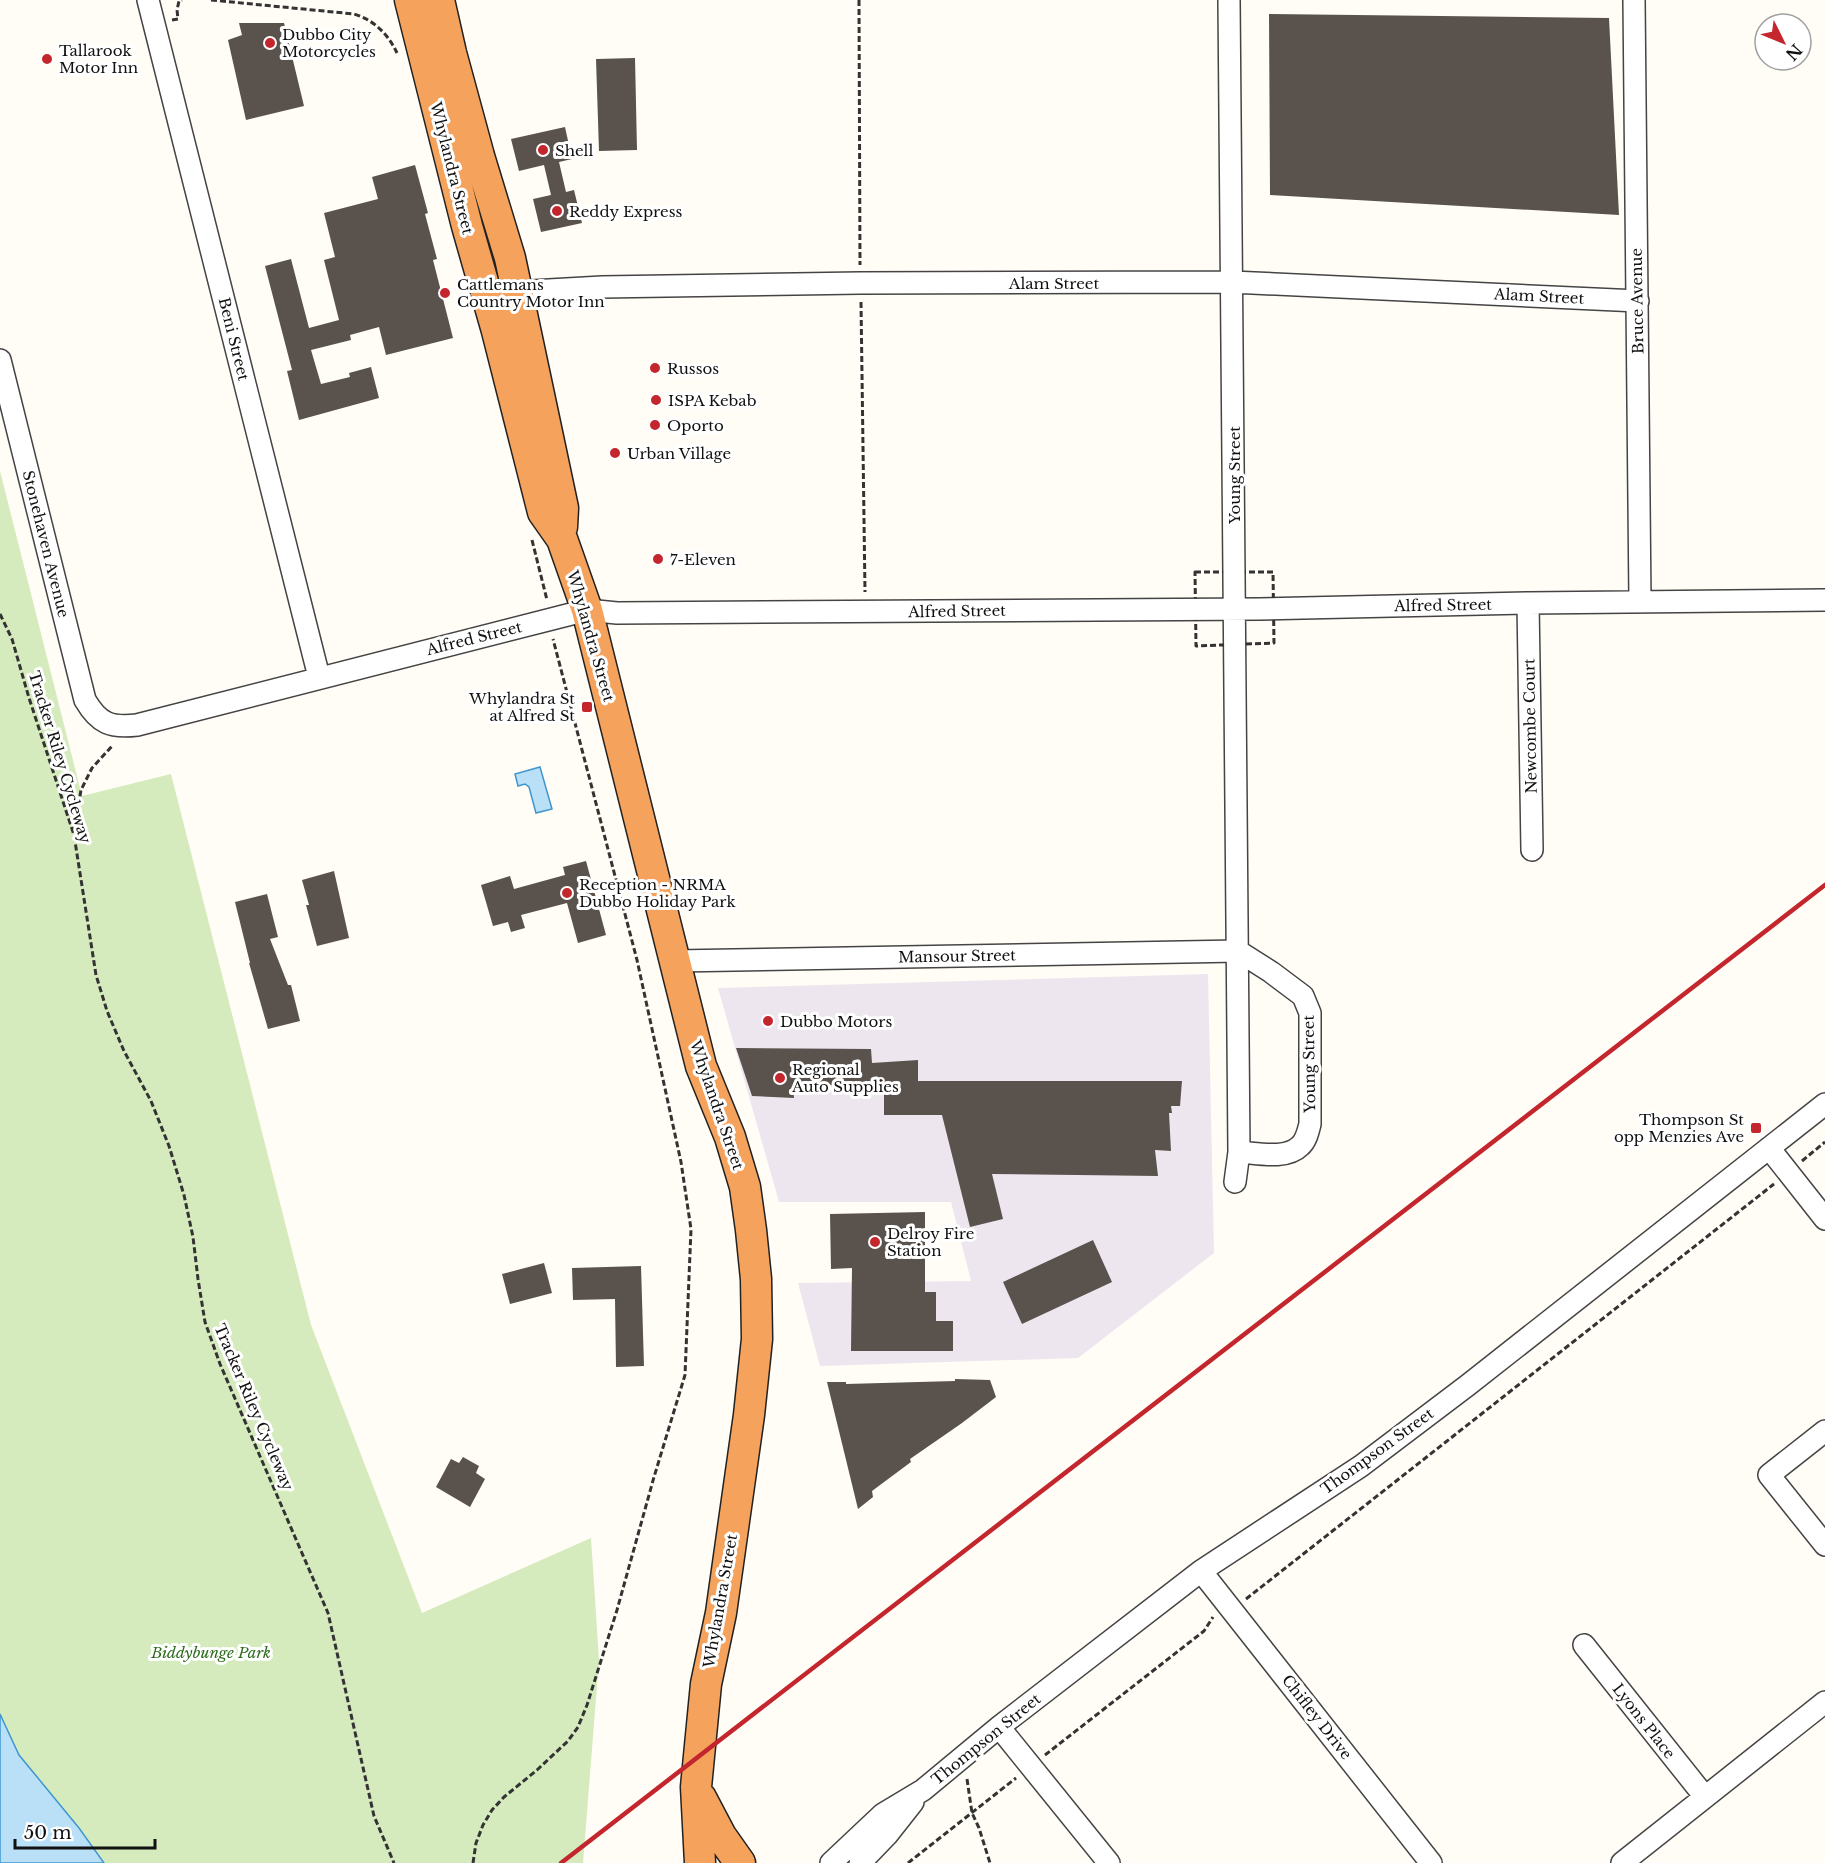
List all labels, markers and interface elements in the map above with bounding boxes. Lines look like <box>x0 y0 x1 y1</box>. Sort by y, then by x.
north arrow <box>1753 12 1813 72</box>
place label: Dubbo City Motorcycles <box>282 25 376 61</box>
marker: Dubbo City Motorcycles <box>263 36 277 50</box>
text: N <box>1782 40 1806 65</box>
place label: Tallarook Motor Inn <box>59 41 138 77</box>
marker: Tallarook Motor Inn <box>40 52 54 66</box>
street label: Whylandra Street <box>426 99 478 236</box>
place label: Shell <box>555 141 593 160</box>
marker: Shell <box>536 143 550 157</box>
place label: Reddy Express <box>569 202 683 221</box>
marker: Reddy Express <box>550 204 564 218</box>
street label: Bruce Avenue <box>1627 248 1647 354</box>
street label: Alam Street <box>1008 274 1099 293</box>
place label: Cattlemans Country Motor Inn <box>457 275 605 311</box>
street label: Alam Street <box>1492 284 1585 308</box>
marker: Cattlemans Country Motor Inn <box>438 286 452 300</box>
street label: Beni Street <box>215 295 254 383</box>
place label: Russos <box>667 359 719 378</box>
marker: Russos <box>648 361 662 375</box>
place label: ISPA Kebab <box>668 391 757 410</box>
marker: ISPA Kebab <box>649 393 663 407</box>
place label: Oporto <box>667 416 724 435</box>
marker: Oporto <box>648 418 662 432</box>
street label: Young Street <box>1225 426 1244 525</box>
place label: Urban Village <box>627 444 731 463</box>
marker: Urban Village <box>608 446 622 460</box>
street label: Stonehaven Avenue <box>19 468 73 620</box>
place label: 7-Eleven <box>670 550 736 569</box>
marker: 7-Eleven <box>651 552 665 566</box>
street label: Whylandra Street <box>563 567 619 704</box>
street label: Alfred Street <box>1393 595 1492 615</box>
street label: Alfred Street <box>907 601 1006 621</box>
street label: Alfred Street <box>423 617 524 659</box>
street label: Newcombe Court <box>1519 658 1541 794</box>
street label: Tracker Riley Cycleway <box>25 668 95 846</box>
place label: Whylandra St at Alfred St <box>468 689 575 725</box>
marker: Whylandra St at Alfred St <box>580 700 594 714</box>
place label: Reception - NRMA Dubbo Holiday Park <box>579 875 736 911</box>
marker: Reception - NRMA Dubbo Holiday Park <box>560 886 574 900</box>
street label: Mansour Street <box>898 945 1016 967</box>
place label: Dubbo Motors <box>780 1012 892 1031</box>
marker: Dubbo Motors <box>761 1014 775 1028</box>
street label: Young Street <box>1299 1015 1319 1114</box>
street label: Whylandra Street <box>686 1037 748 1173</box>
place label: Regional Auto Supplies <box>791 1060 899 1096</box>
marker: Regional Auto Supplies <box>773 1071 787 1085</box>
place label: Thompson St opp Menzies Ave <box>1614 1110 1744 1146</box>
marker: Thompson St opp Menzies Ave <box>1749 1121 1763 1135</box>
place label: Delroy Fire Station <box>887 1224 974 1260</box>
marker: Delroy Fire Station <box>868 1235 882 1249</box>
street label: Tracker Riley Cycleway <box>210 1321 298 1494</box>
street label: Thompson Street <box>1317 1403 1437 1498</box>
street label: Whylandra Street <box>699 1532 741 1670</box>
park label: Biddybunge Park <box>150 1643 271 1662</box>
street label: Chifley Drive <box>1278 1671 1356 1763</box>
street label: Lyons Place <box>1609 1680 1679 1762</box>
street label: Thompson Street <box>928 1689 1045 1789</box>
scale bar <box>15 1812 154 1850</box>
text: 50 m <box>24 1822 72 1844</box>

